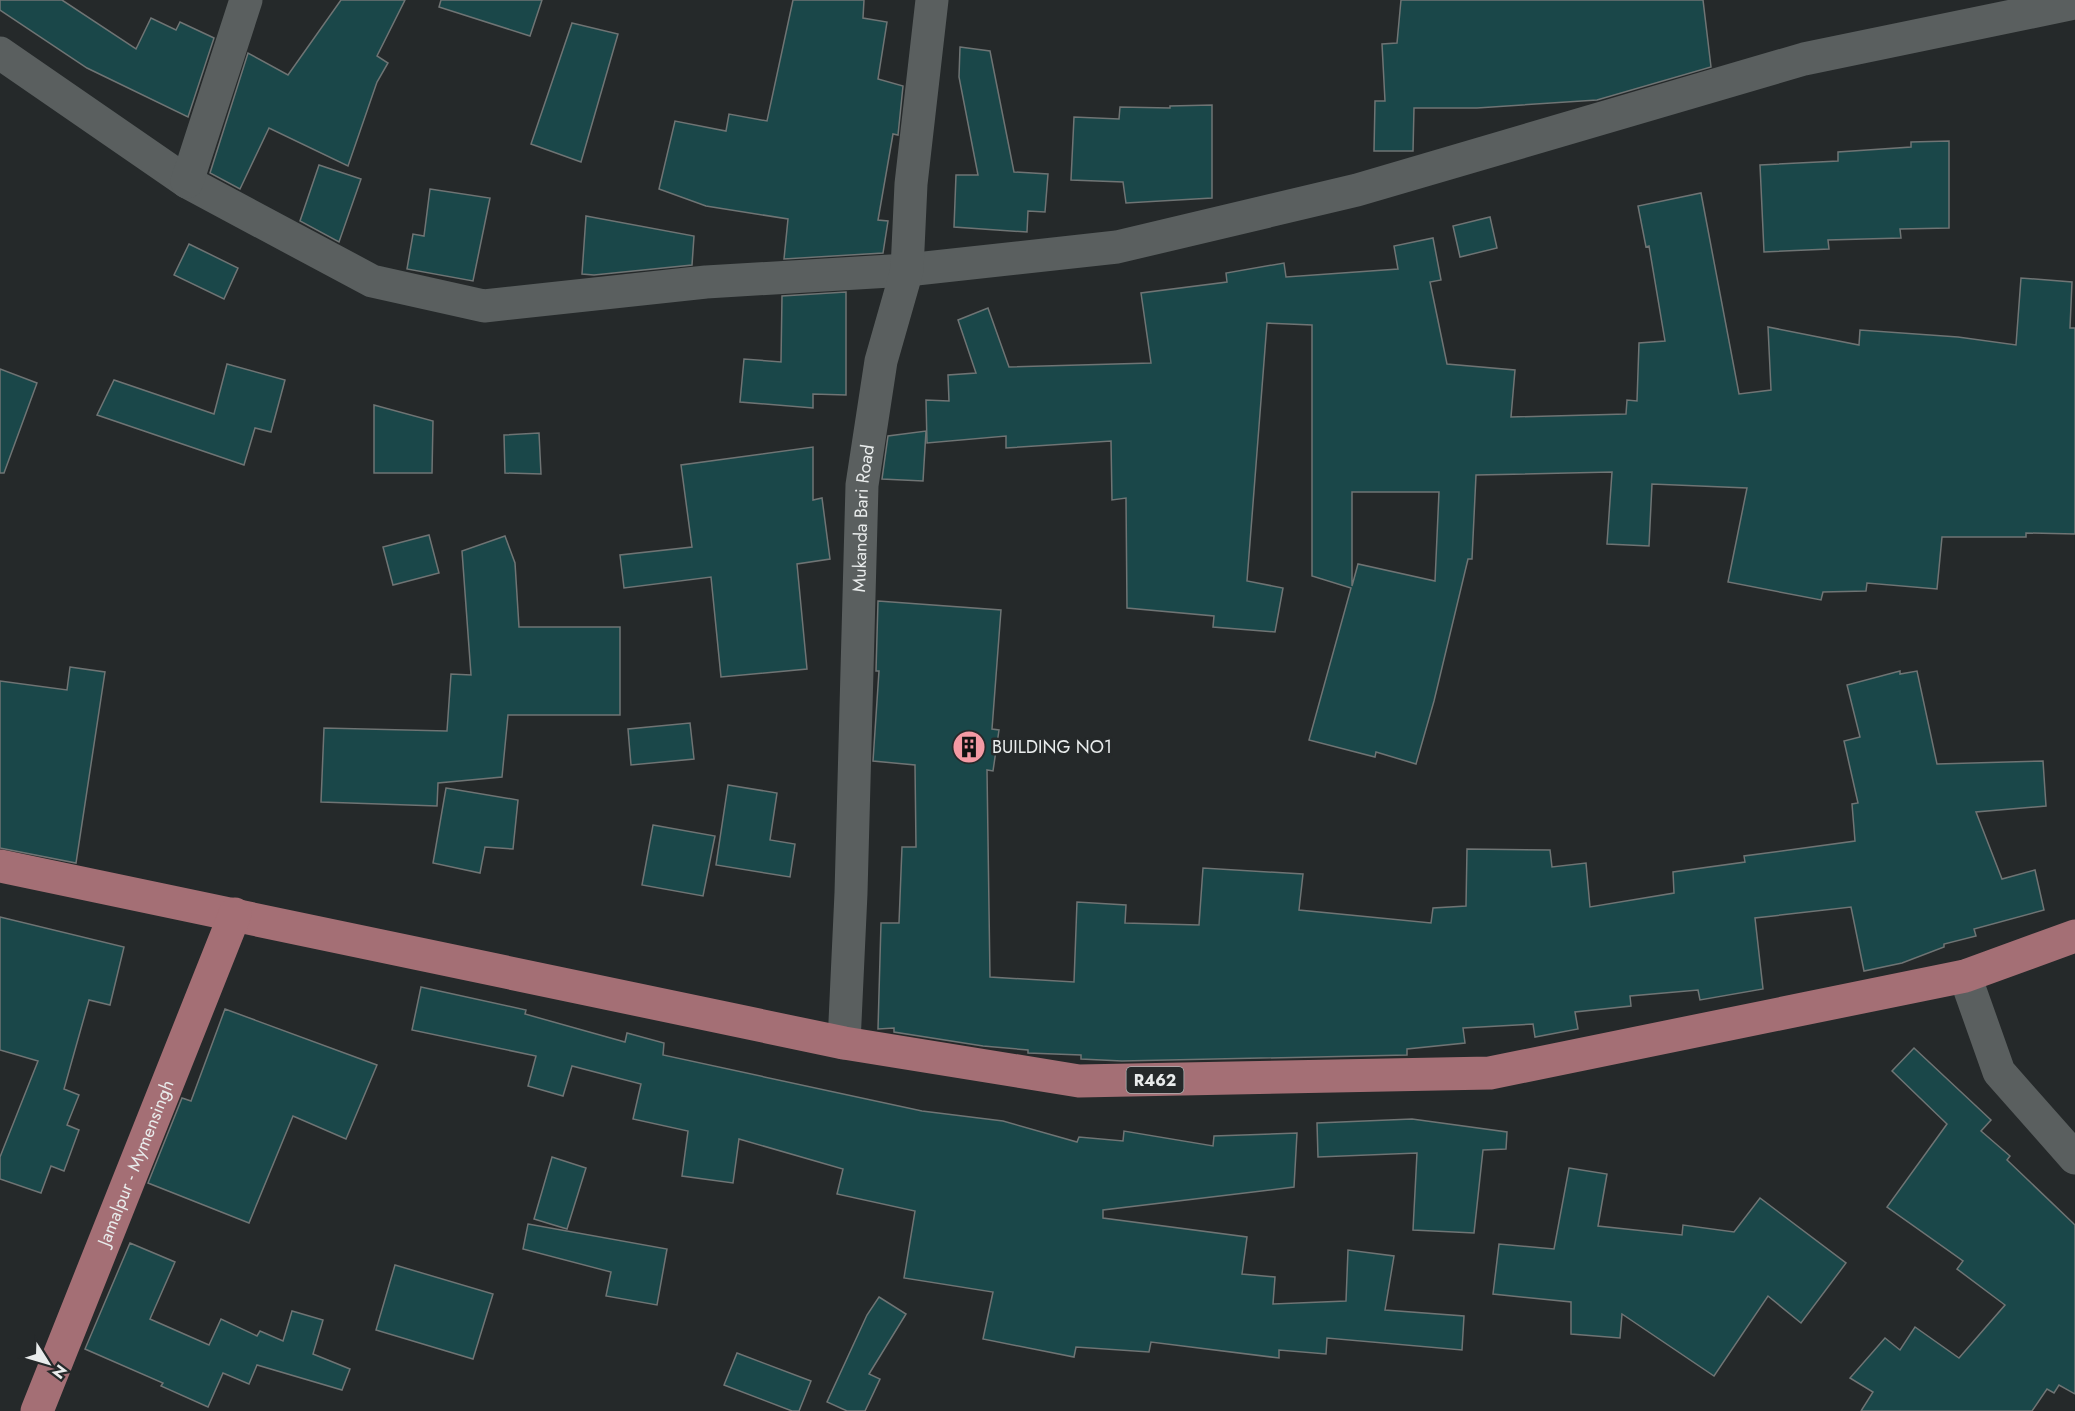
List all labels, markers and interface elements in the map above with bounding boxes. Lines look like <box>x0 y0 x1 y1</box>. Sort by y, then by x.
street label: Mukanda Bari Road <box>846 443 881 593</box>
building icon: BUILDING NO1 <box>951 729 987 765</box>
place label: BUILDING NO1 <box>992 734 1112 760</box>
road number: R462 <box>1126 1067 1184 1093</box>
street label: Jamalpur - Mymensingh <box>90 1076 181 1252</box>
north arrow <box>18 1333 78 1393</box>
text: N <box>47 1360 73 1384</box>

